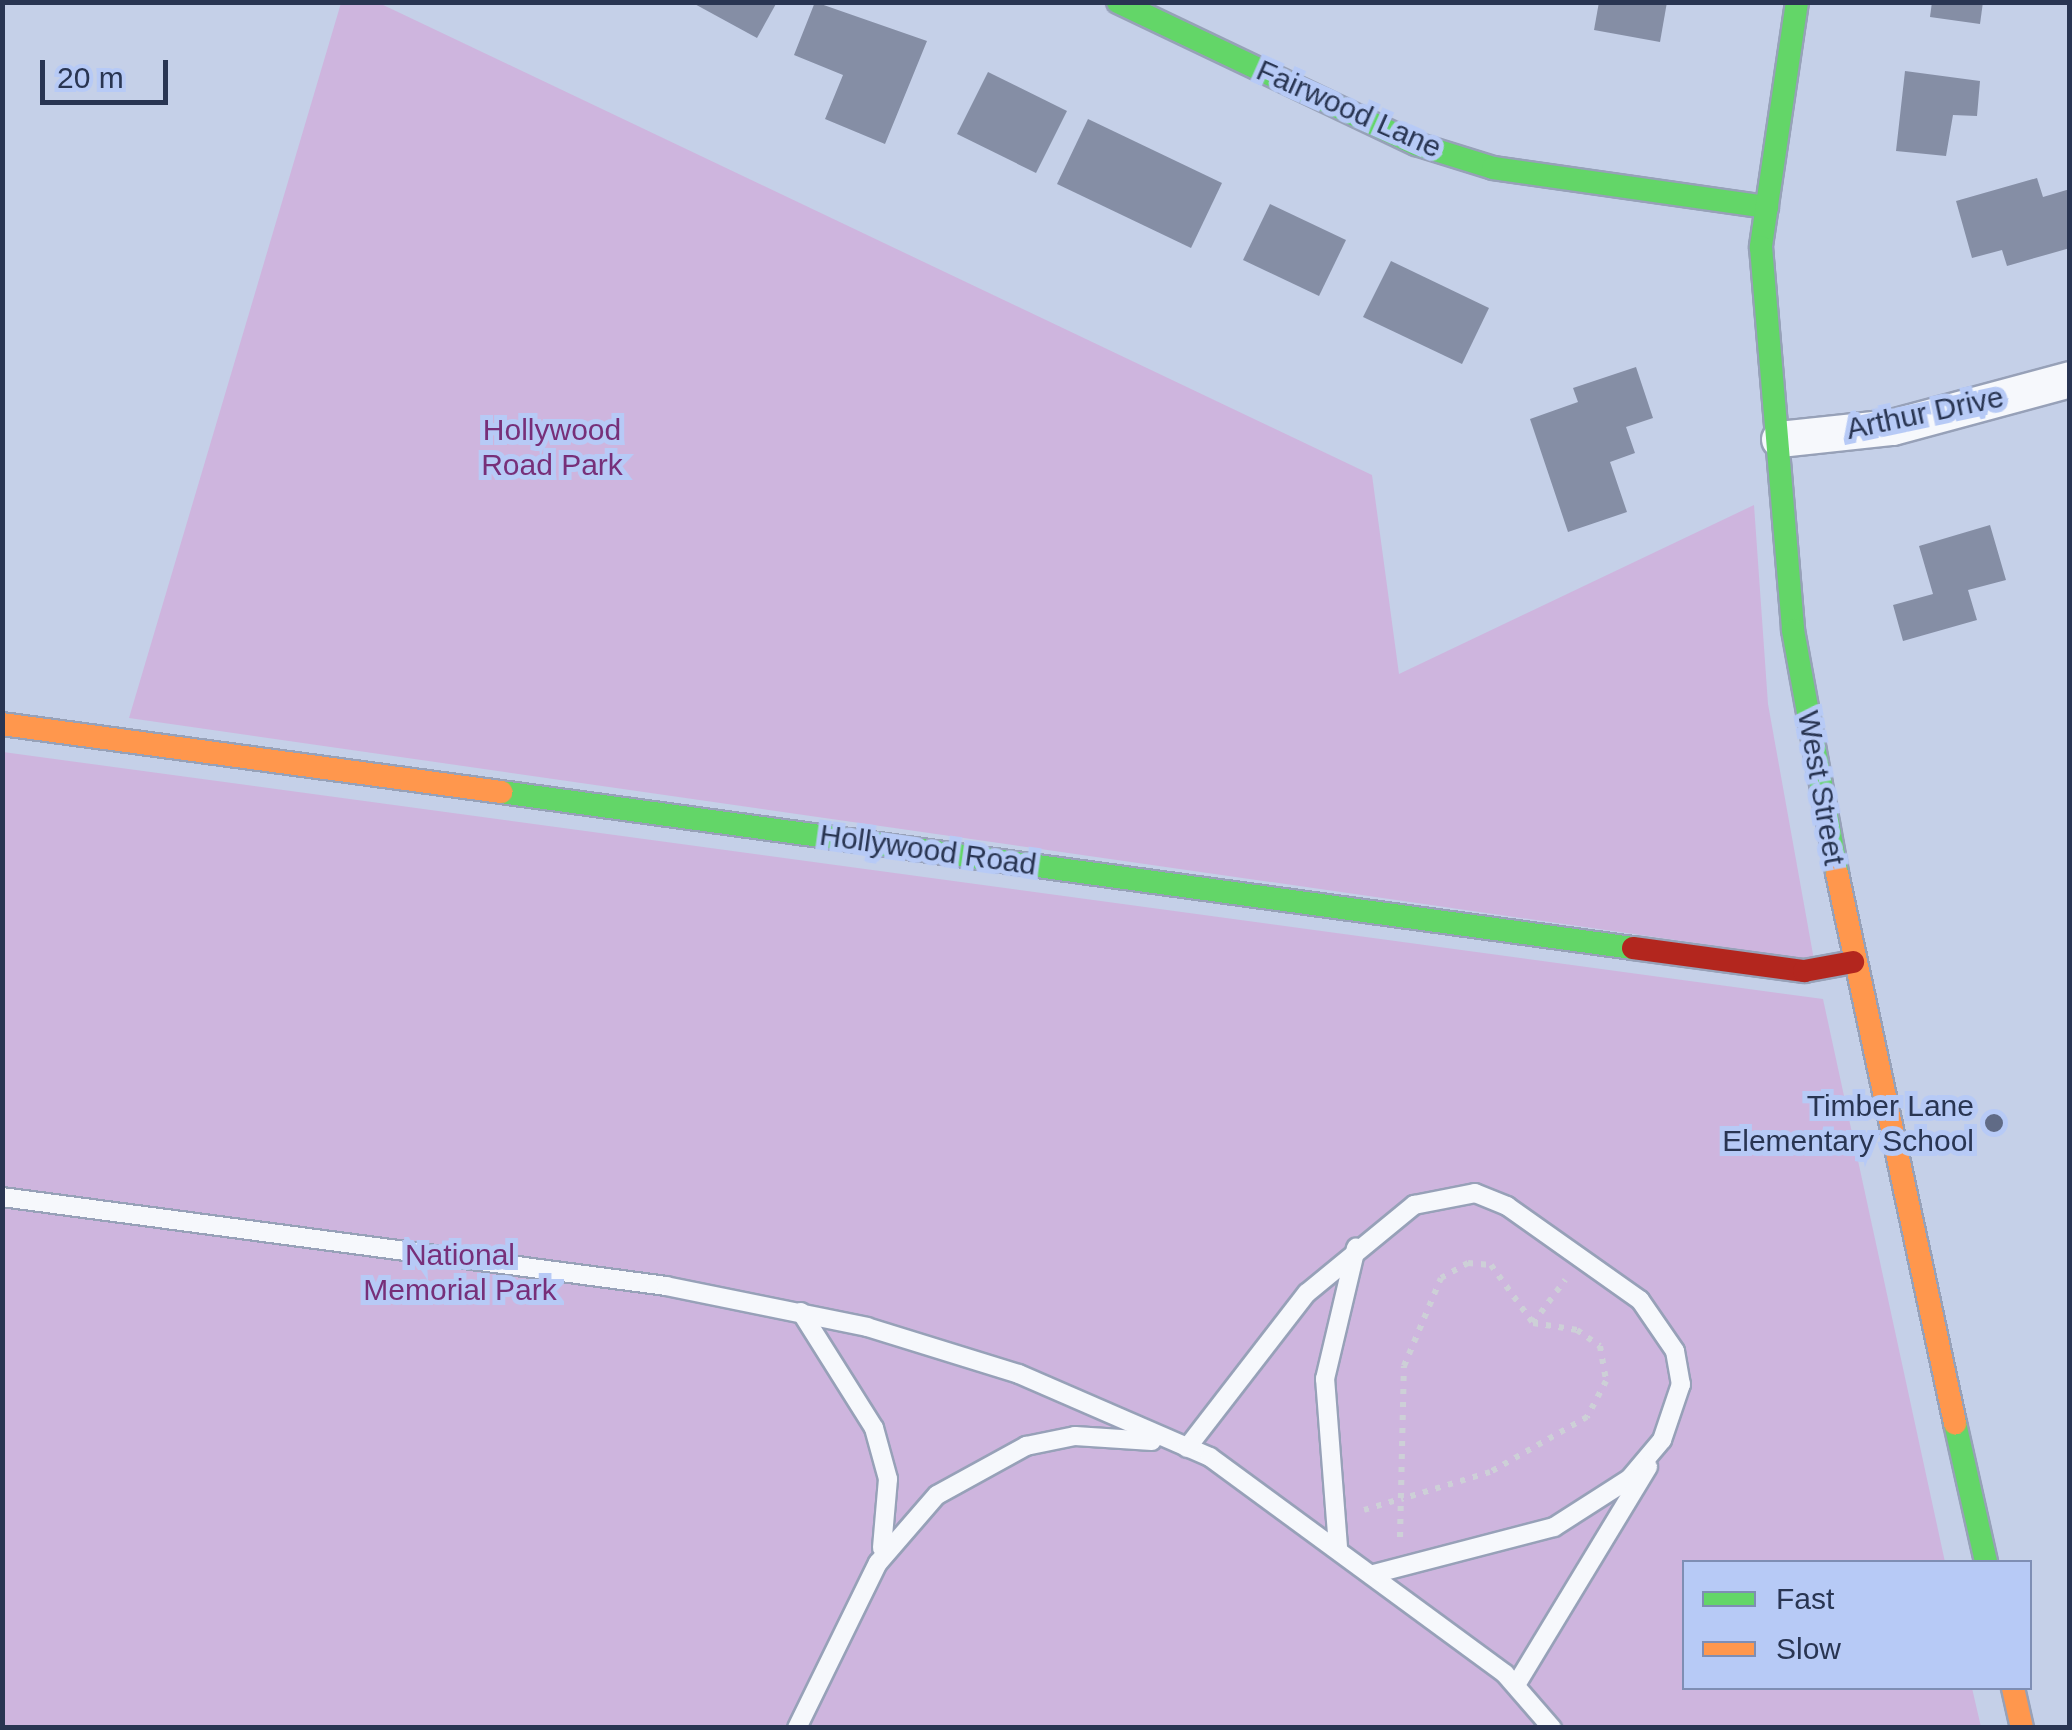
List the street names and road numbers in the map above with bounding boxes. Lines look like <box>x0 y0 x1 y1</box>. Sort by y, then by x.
street label: Fairwood Lane <box>1251 52 1447 166</box>
street label: Arthur Drive <box>1843 379 2007 447</box>
street label: West Street <box>1790 708 1852 868</box>
street label: Hollywood Road <box>817 817 1039 883</box>

